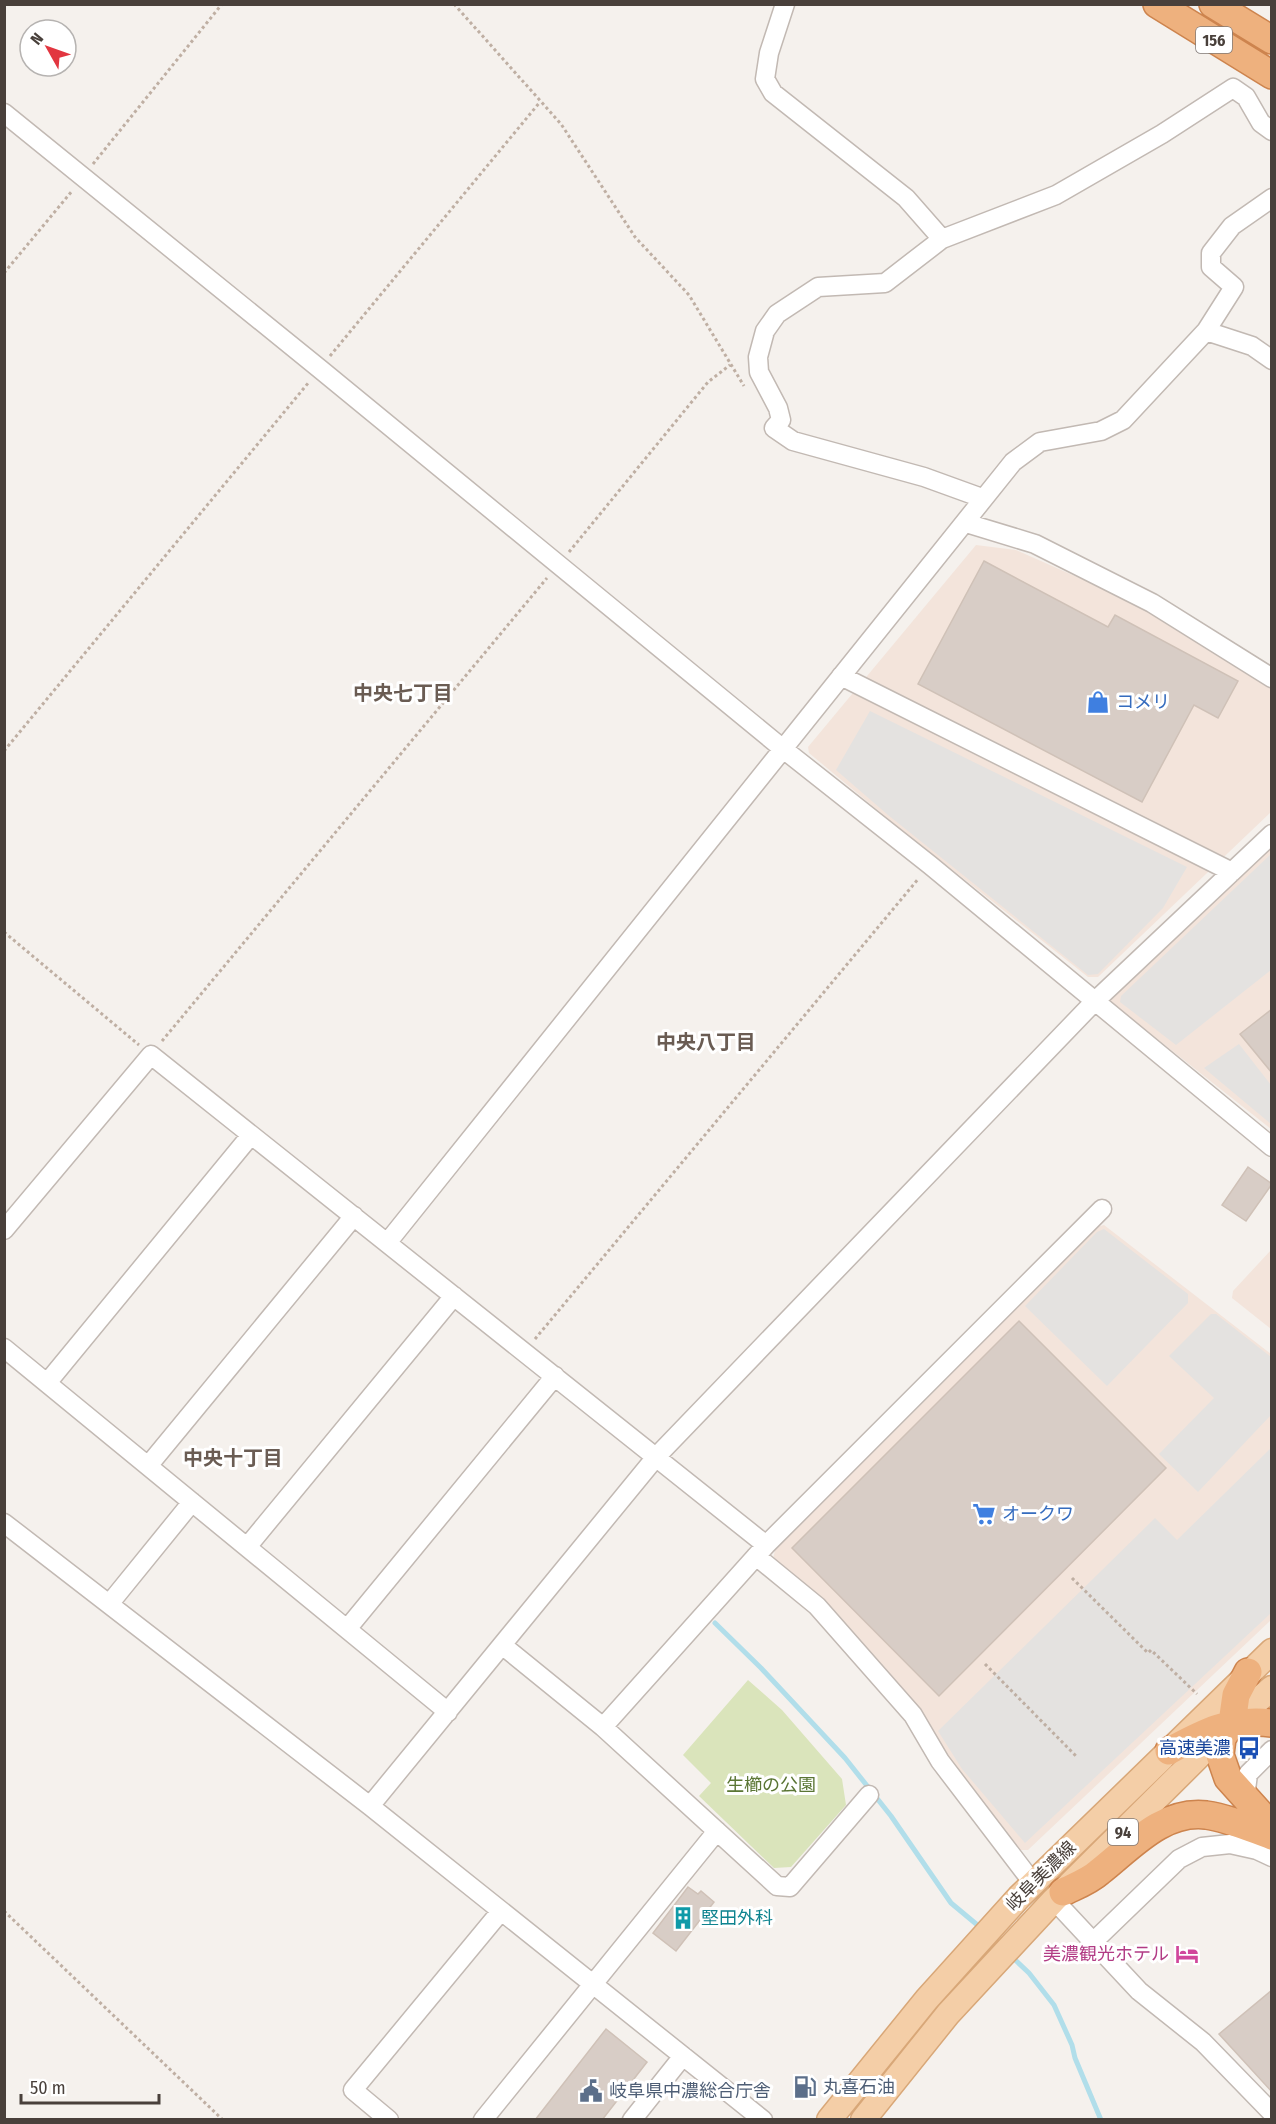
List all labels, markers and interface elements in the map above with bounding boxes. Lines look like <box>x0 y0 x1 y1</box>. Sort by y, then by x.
north arrow <box>18 18 78 78</box>
road number: 156 <box>1196 27 1232 53</box>
text: N <box>27 29 47 48</box>
district label: 中央七丁目 <box>353 681 453 705</box>
shop icon: コメリ <box>1085 689 1111 715</box>
place label: コメリ <box>1116 691 1170 713</box>
district label: 中央八丁目 <box>656 1030 756 1054</box>
district label: 中央十丁目 <box>183 1446 283 1470</box>
supermarket icon: オークワ <box>971 1501 997 1527</box>
place label: オークワ <box>1002 1503 1074 1525</box>
bus stop icon: 高速美濃 <box>1236 1735 1262 1761</box>
place label: 高速美濃 <box>1159 1737 1231 1759</box>
park label: 生櫛の公園 <box>726 1774 816 1796</box>
road number: 94 <box>1108 1819 1138 1845</box>
street label: 岐阜美濃線 <box>1001 1836 1081 1916</box>
building icon: 堅田外科 <box>670 1905 696 1931</box>
place label: 堅田外科 <box>701 1907 773 1929</box>
hotel icon: 美濃観光ホテル <box>1174 1941 1200 1967</box>
place label: 美濃観光ホテル <box>1043 1943 1169 1965</box>
scale bar <box>21 2067 159 2105</box>
fuel station icon: 丸喜石油 <box>792 2074 818 2100</box>
place label: 丸喜石油 <box>823 2076 895 2098</box>
text: 50 m <box>30 2077 66 2099</box>
public building icon: 岐阜県中濃総合庁舎 <box>578 2078 604 2104</box>
place label: 岐阜県中濃総合庁舎 <box>609 2080 771 2102</box>

